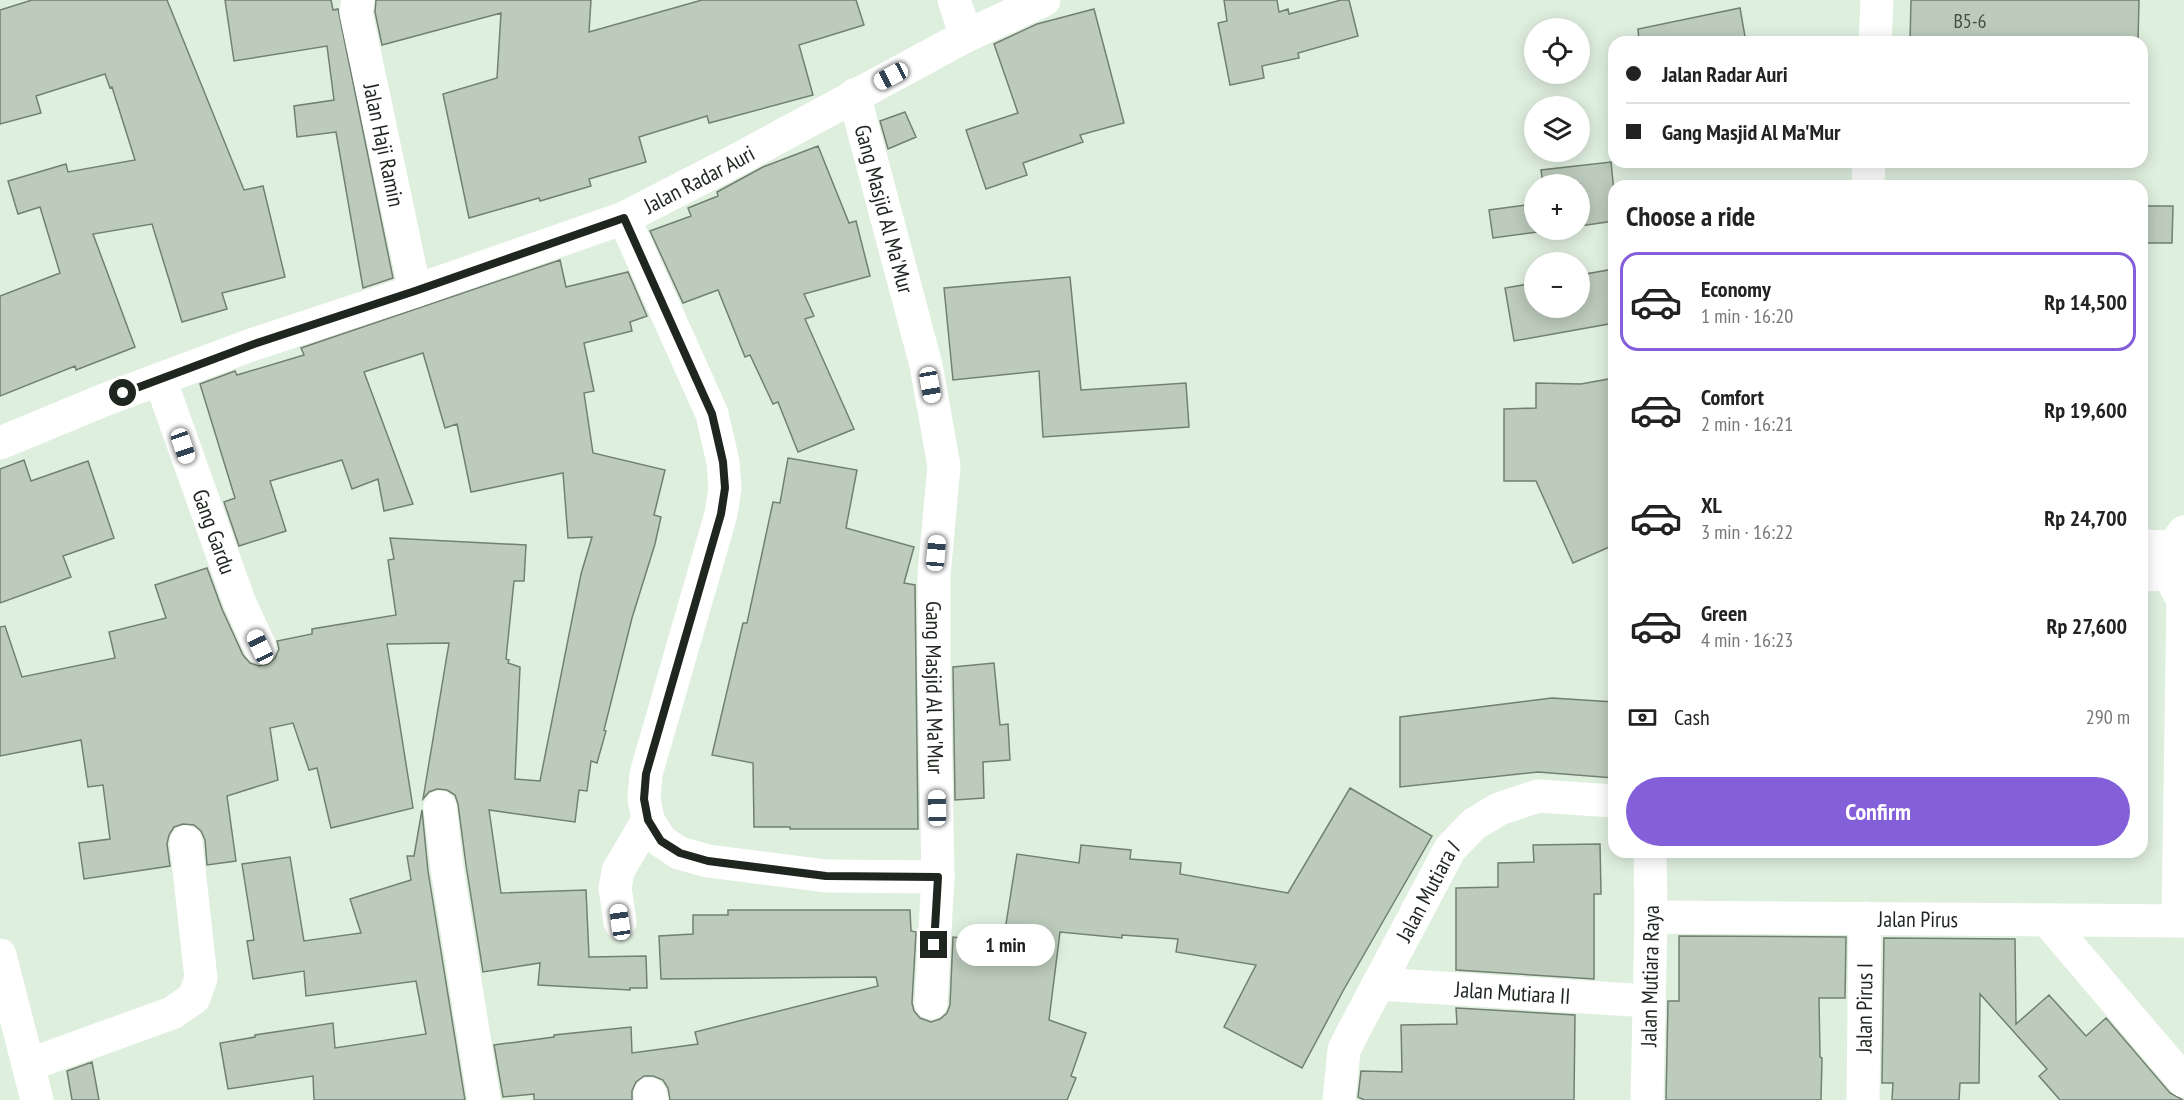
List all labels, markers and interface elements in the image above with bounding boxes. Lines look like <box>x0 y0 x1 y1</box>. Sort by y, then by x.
house number: B5-6 <box>1953 8 1987 34</box>
map controls <box>1524 18 1590 318</box>
button: locate <box>1524 18 1590 84</box>
car <box>871 60 911 92</box>
text: Jalan Radar Auri <box>1662 60 1788 88</box>
street label: Jalan Haji Ramin <box>357 80 411 209</box>
button: layers <box>1524 96 1590 162</box>
text: Gang Masjid Al Ma'Mur <box>1662 118 1841 146</box>
street label: Gang Masjid Al Ma'Mur <box>849 122 920 296</box>
street label: Jalan Radar Auri <box>638 139 759 220</box>
button: + <box>1524 174 1590 240</box>
text: Choose a ride <box>1626 199 1755 233</box>
button: − <box>1524 252 1590 318</box>
icon: car <box>1629 275 1683 329</box>
text: Economy <box>1701 275 1771 303</box>
text: Rp 14,500 <box>2044 288 2127 316</box>
text: 1 min · 16:20 <box>1701 303 1793 329</box>
car <box>918 366 942 404</box>
route start <box>109 379 136 406</box>
icon: car <box>1629 383 1683 437</box>
text: Comfort <box>1701 383 1764 411</box>
text: Rp 19,600 <box>2044 396 2127 424</box>
text: 2 min · 16:21 <box>1701 411 1793 437</box>
car <box>169 426 197 466</box>
street label: Gang Gardu <box>186 485 242 578</box>
icon: car <box>1629 491 1683 545</box>
text: XL <box>1701 491 1722 519</box>
text: Rp 24,700 <box>2044 504 2127 532</box>
text: 3 min · 16:22 <box>1701 519 1793 545</box>
car <box>925 534 947 572</box>
icon: car <box>1629 599 1683 653</box>
text: Green <box>1701 599 1747 627</box>
street label: Gang Masjid Al Ma'Mur <box>920 601 950 774</box>
text: Rp 27,600 <box>2046 612 2127 640</box>
car <box>244 627 276 667</box>
text: 4 min · 16:23 <box>1701 627 1793 653</box>
icon: cash <box>1626 701 1659 734</box>
text: Cash <box>1674 703 1710 731</box>
text: 290 m <box>2086 704 2130 730</box>
button: Confirm <box>1626 777 2130 846</box>
car <box>928 790 946 826</box>
street label: Jalan Mutiara I <box>1389 834 1465 947</box>
car <box>609 903 631 941</box>
street label: Jalan Mutiara Raya <box>1634 905 1665 1048</box>
street label: Jalan Pirus <box>1877 905 1958 933</box>
callout: 1 min <box>955 924 1054 966</box>
route end <box>920 931 947 958</box>
text: 1 min <box>985 932 1026 958</box>
street label: Jalan Pirus I <box>1850 963 1879 1054</box>
street label: Jalan Mutiara II <box>1453 975 1571 1010</box>

